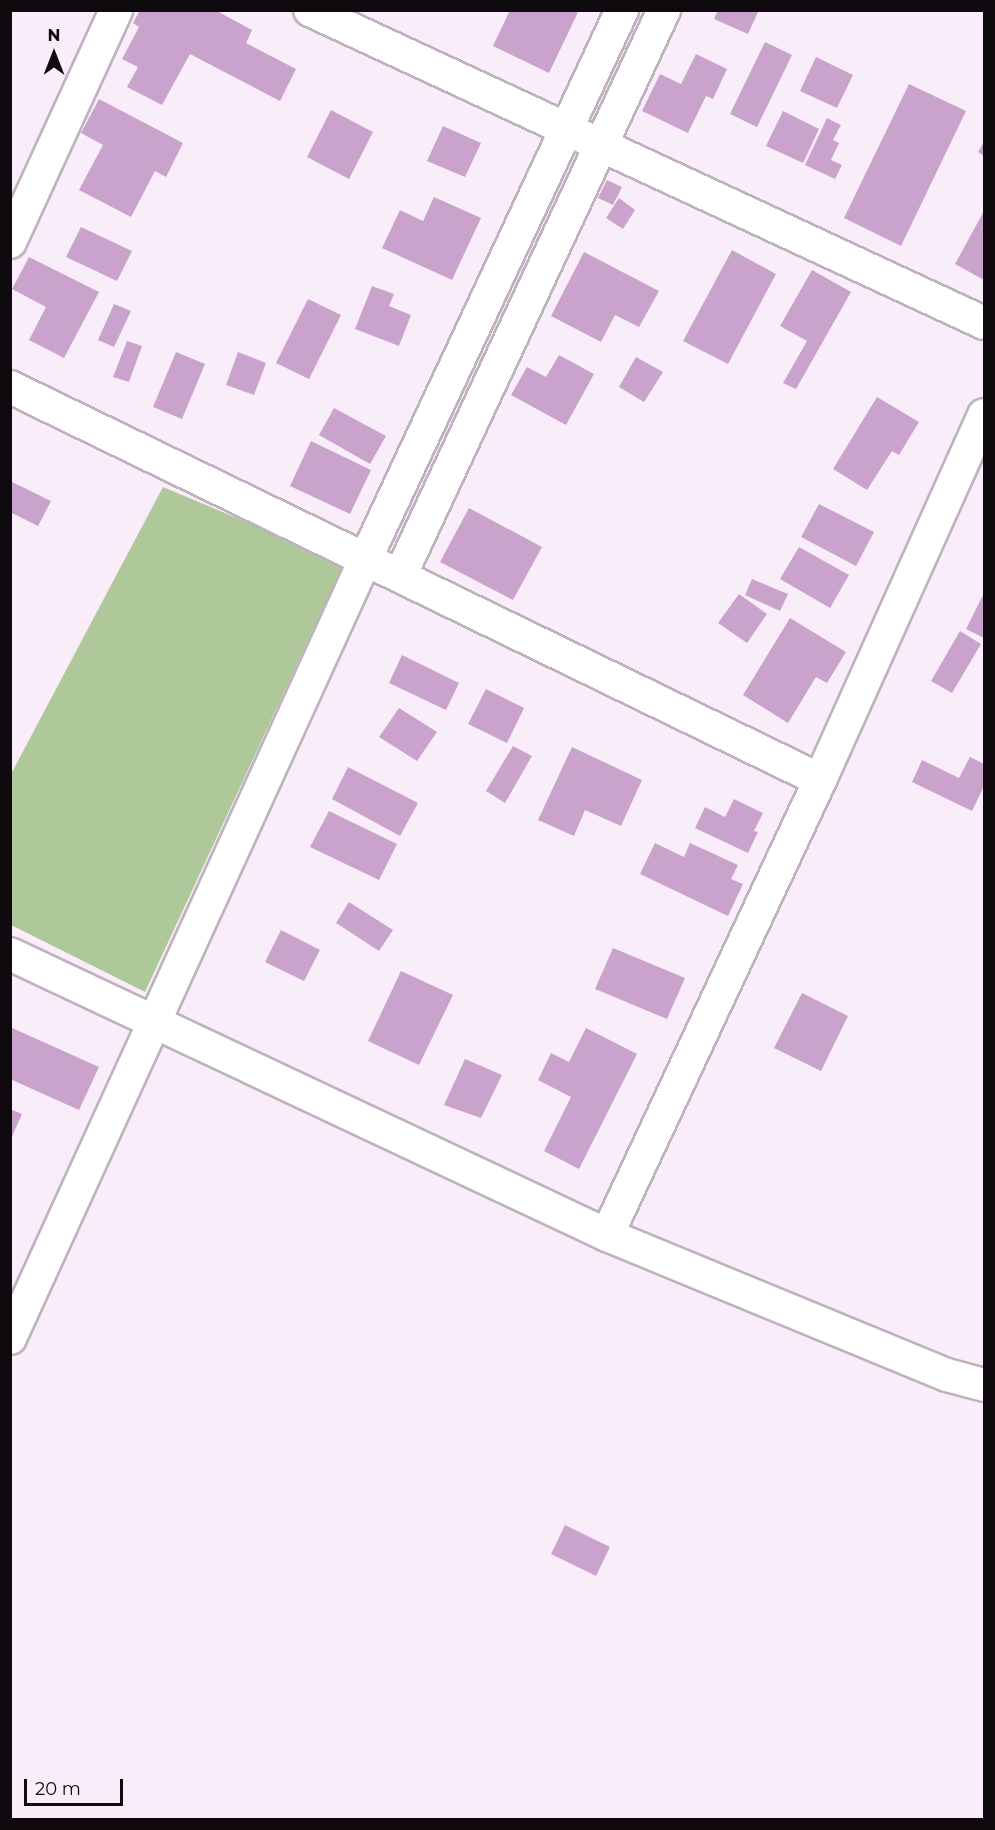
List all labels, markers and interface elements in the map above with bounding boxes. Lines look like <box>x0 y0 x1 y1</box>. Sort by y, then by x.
north arrow <box>24 24 84 84</box>
text: N <box>48 26 60 45</box>
scale bar <box>27 1767 126 1805</box>
text: 20 m <box>35 1778 81 1800</box>

